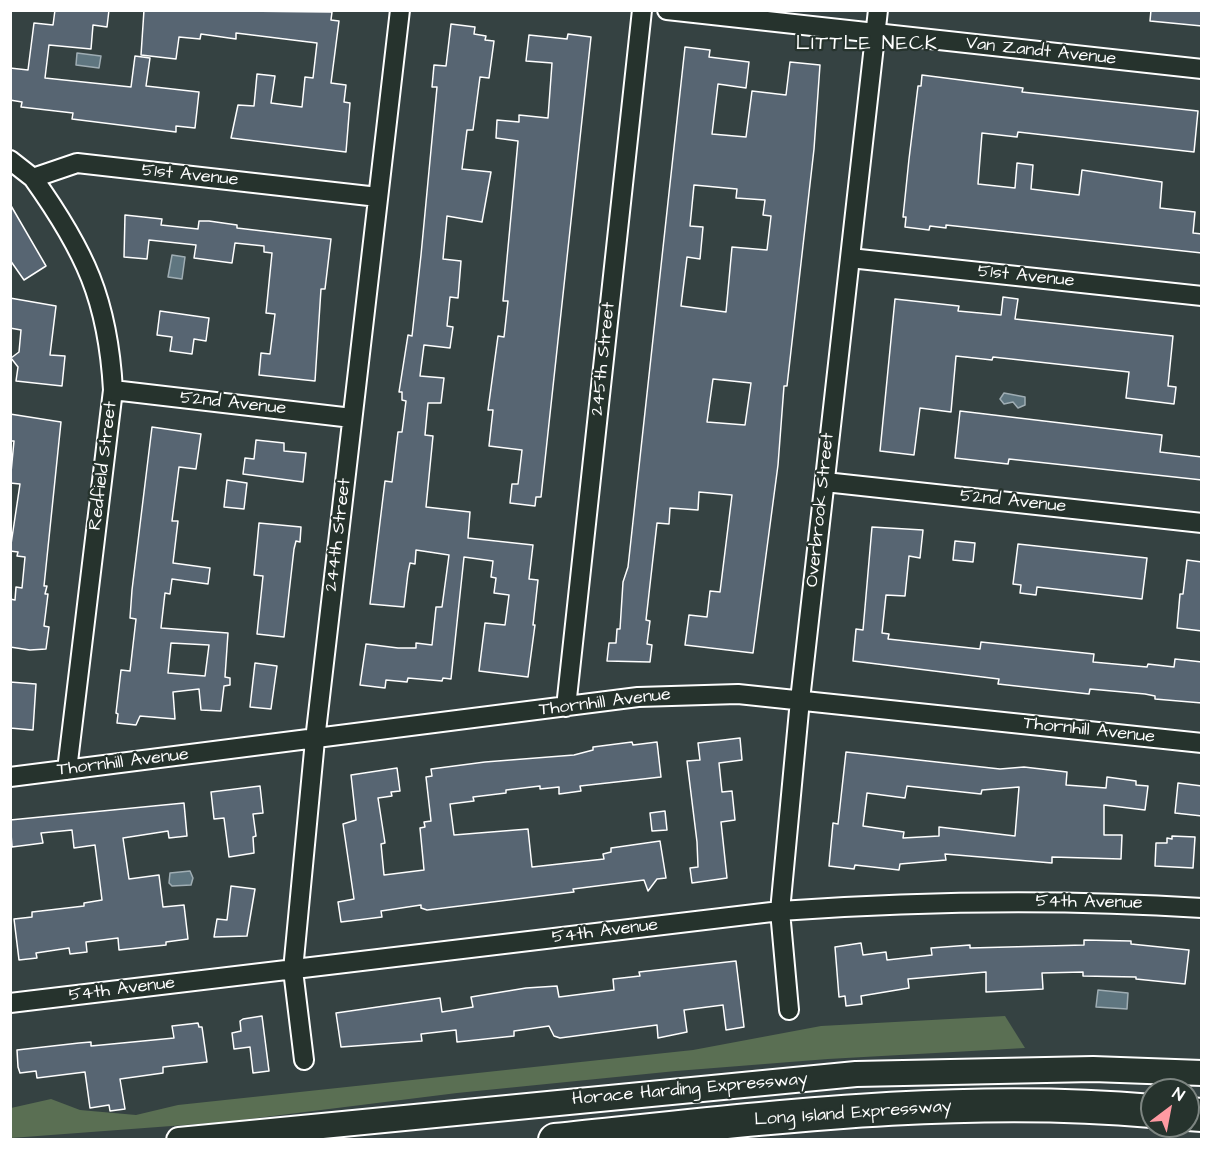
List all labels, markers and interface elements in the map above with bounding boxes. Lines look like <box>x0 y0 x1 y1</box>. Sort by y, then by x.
district label: LITTLE NECK <box>796 33 938 57</box>
street label: Van Zandt Avenue <box>965 33 1117 71</box>
street label: 51st Avenue <box>141 160 239 192</box>
street label: 51st Avenue <box>977 261 1075 293</box>
street label: 245th Street <box>587 301 621 417</box>
street label: 52nd Avenue <box>179 388 287 420</box>
street label: Redfield Street <box>85 400 123 532</box>
street label: Overbrook Street <box>802 432 840 588</box>
street label: 244th Street <box>321 477 357 593</box>
street label: 52nd Avenue <box>959 486 1067 518</box>
street label: Thornhill Avenue <box>538 684 672 722</box>
street label: Thornhill Avenue <box>1022 713 1156 749</box>
street label: Thornhill Avenue <box>56 744 190 782</box>
street label: 54th Avenue <box>1035 891 1143 915</box>
street label: 54th Avenue <box>551 915 659 949</box>
street label: 54th Avenue <box>68 973 176 1007</box>
street label: Horace Harding Expressway <box>571 1069 809 1111</box>
north arrow <box>1140 1078 1200 1138</box>
text: N <box>1168 1082 1189 1106</box>
street label: Long Island Expressway <box>754 1096 952 1132</box>

